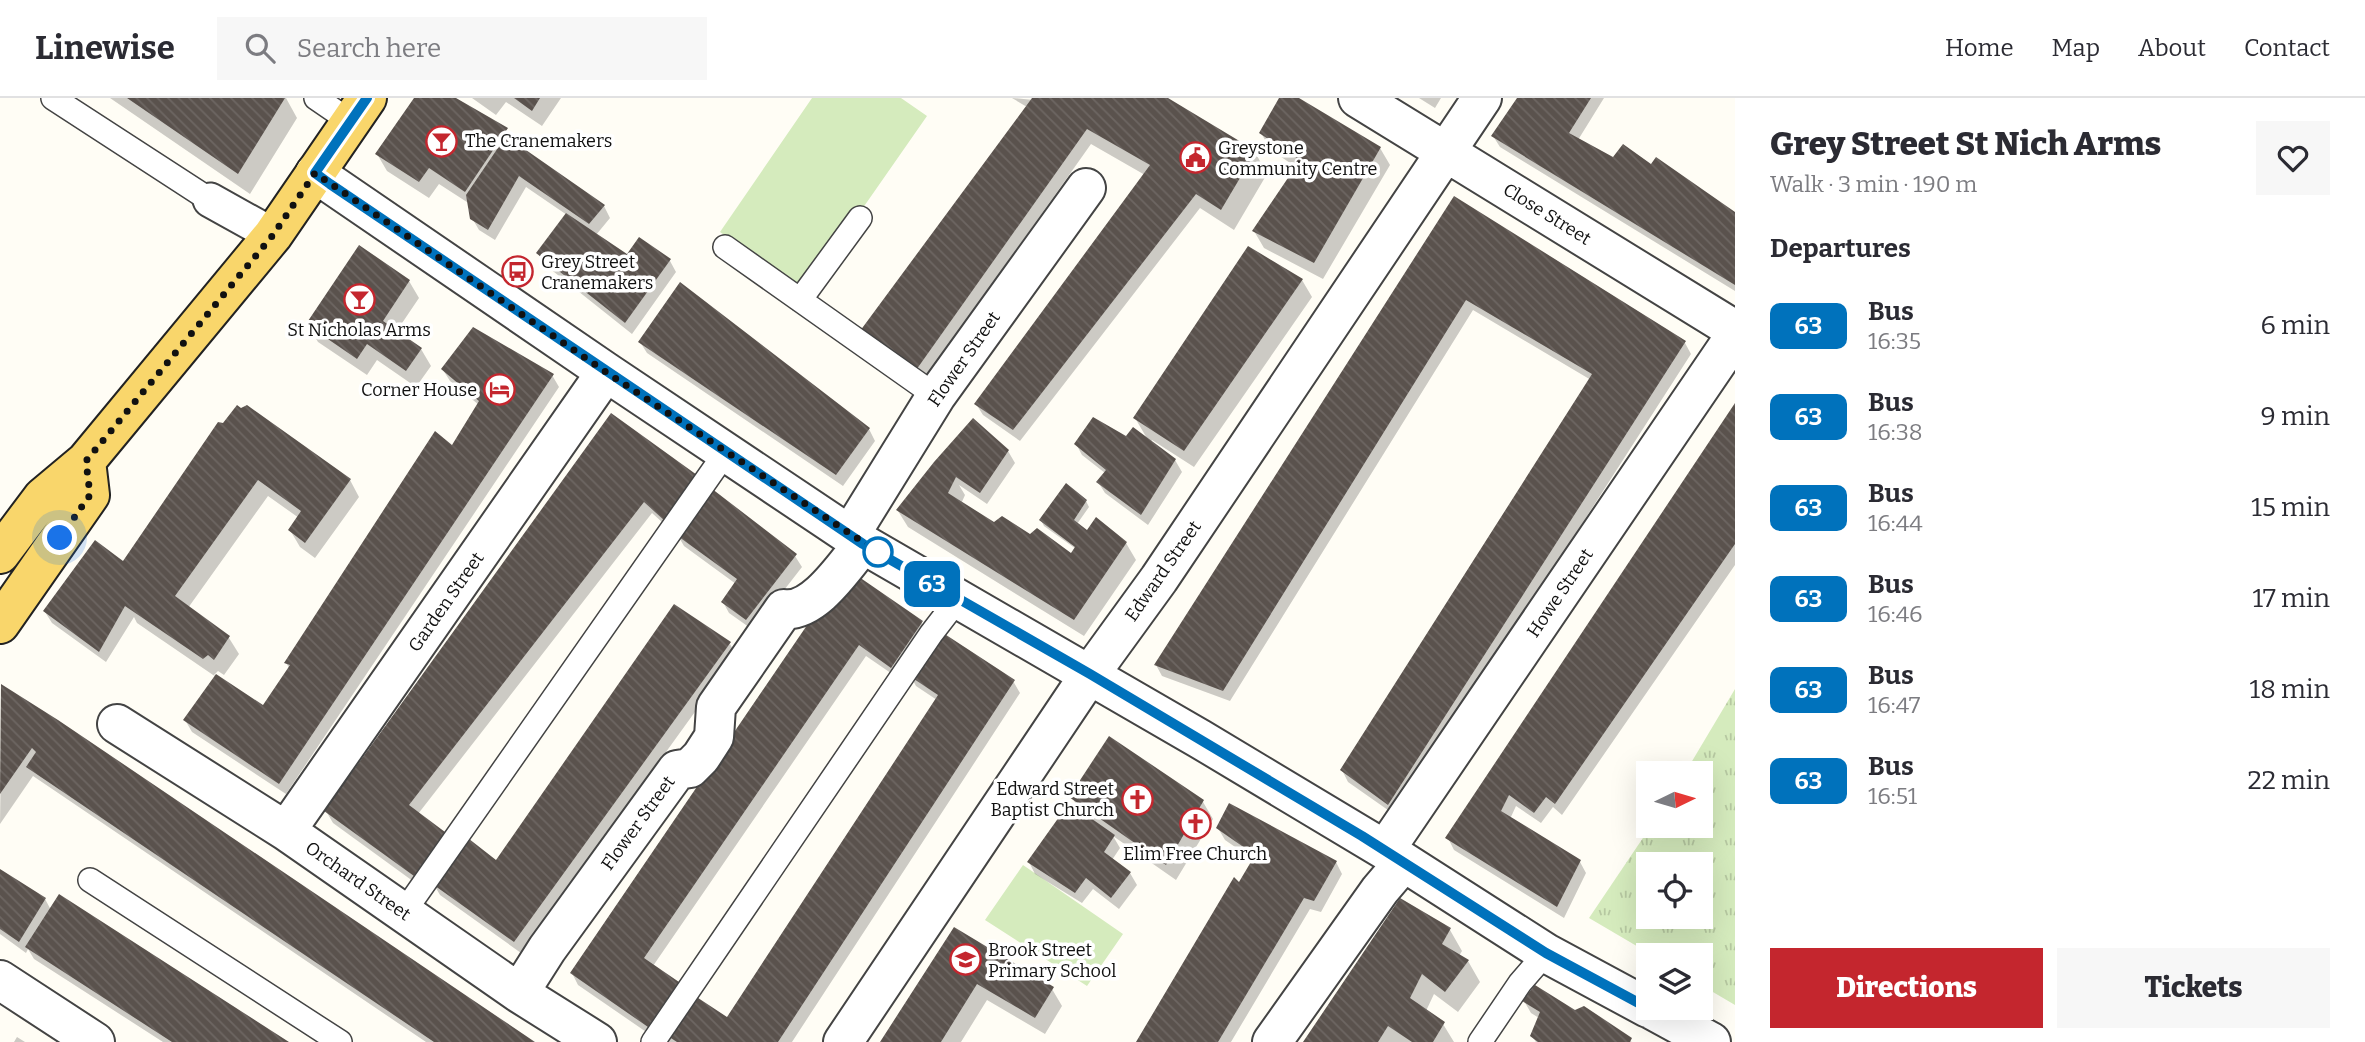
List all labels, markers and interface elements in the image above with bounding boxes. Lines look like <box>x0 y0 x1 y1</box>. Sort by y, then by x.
search box <box>217 17 707 80</box>
text: Linewise <box>35 28 175 68</box>
icon: search <box>241 29 279 67</box>
text: Search here <box>297 33 441 64</box>
text: Home <box>1945 34 2014 62</box>
text: Map <box>2052 34 2100 62</box>
text: About <box>2138 34 2206 62</box>
text: Contact <box>2244 34 2330 62</box>
button: heart <box>2256 121 2330 195</box>
bar icon: The Cranemakers <box>425 124 459 158</box>
text: Grey Street St Nich Arms <box>1770 124 2161 164</box>
place label: The Cranemakers <box>465 130 612 152</box>
place label: Greystone Community Centre <box>1218 137 1377 180</box>
public building icon: Greystone Community Centre <box>1178 141 1212 175</box>
text: Walk · 3 min · 190 m <box>1770 170 1977 198</box>
street label: Close Street <box>1499 178 1595 250</box>
text: Departures <box>1770 233 1911 264</box>
place label: Grey Street Cranemakers <box>541 251 653 294</box>
bus stop icon: Grey Street Cranemakers <box>501 255 535 289</box>
bar icon: St Nicholas Arms <box>342 283 376 317</box>
text: Bus <box>1868 296 1914 327</box>
street label: Flower Street <box>923 307 1005 411</box>
text: 6 min <box>2261 310 2330 341</box>
text: 63 <box>1795 312 1822 340</box>
place label: St Nicholas Arms <box>287 319 431 341</box>
text: 16:35 <box>1868 327 1921 355</box>
hotel icon: Corner House <box>483 373 517 407</box>
place label: Corner House <box>361 379 477 401</box>
text: Bus <box>1868 387 1914 418</box>
text: 9 min <box>2261 401 2330 432</box>
text: 63 <box>1795 403 1822 431</box>
text: 16:38 <box>1868 418 1923 446</box>
text: Bus <box>1868 478 1914 509</box>
text: 15 min <box>2251 492 2330 523</box>
text: 63 <box>1795 494 1822 522</box>
text: 16:44 <box>1868 509 1923 537</box>
street label: Edward Street <box>1120 516 1206 626</box>
your location <box>42 520 77 555</box>
unlabelled marker <box>863 537 893 567</box>
street label: Howe Street <box>1522 544 1598 642</box>
street label: Garden Street <box>404 547 489 656</box>
line badge: 63 <box>900 561 964 607</box>
text: Bus <box>1868 569 1914 600</box>
text: 63 <box>918 570 946 598</box>
text: 17 min <box>2252 583 2330 614</box>
text: 63 <box>1795 585 1822 613</box>
text: 16:46 <box>1868 600 1923 628</box>
text: Bus <box>1868 660 1914 691</box>
text: 18 min <box>2250 674 2330 705</box>
text: 63 <box>1795 676 1822 704</box>
text: 16:47 <box>1868 691 1920 719</box>
text: Bus <box>1868 751 1914 782</box>
north arrow <box>1636 761 1713 838</box>
map controls <box>1636 761 1713 1020</box>
text: 22 min <box>2248 765 2330 796</box>
text: 63 <box>1795 767 1822 795</box>
street label: Flower Street <box>596 771 680 875</box>
place label: Edward Street Baptist Church <box>991 778 1114 821</box>
church icon: Edward Street Baptist Church <box>1120 782 1154 816</box>
text: 16:51 <box>1868 782 1917 810</box>
church icon: Elim Free Church <box>1178 806 1212 840</box>
street label: Orchard Street <box>301 837 415 926</box>
place label: Elim Free Church <box>1123 843 1267 865</box>
button: locate <box>1636 852 1713 929</box>
place label: Brook Street Primary School <box>988 939 1117 982</box>
school or university icon: Brook Street Primary School <box>948 943 982 977</box>
button: layers <box>1636 943 1713 1020</box>
button: Directions <box>1770 948 2043 1028</box>
button: Tickets <box>2057 948 2330 1028</box>

